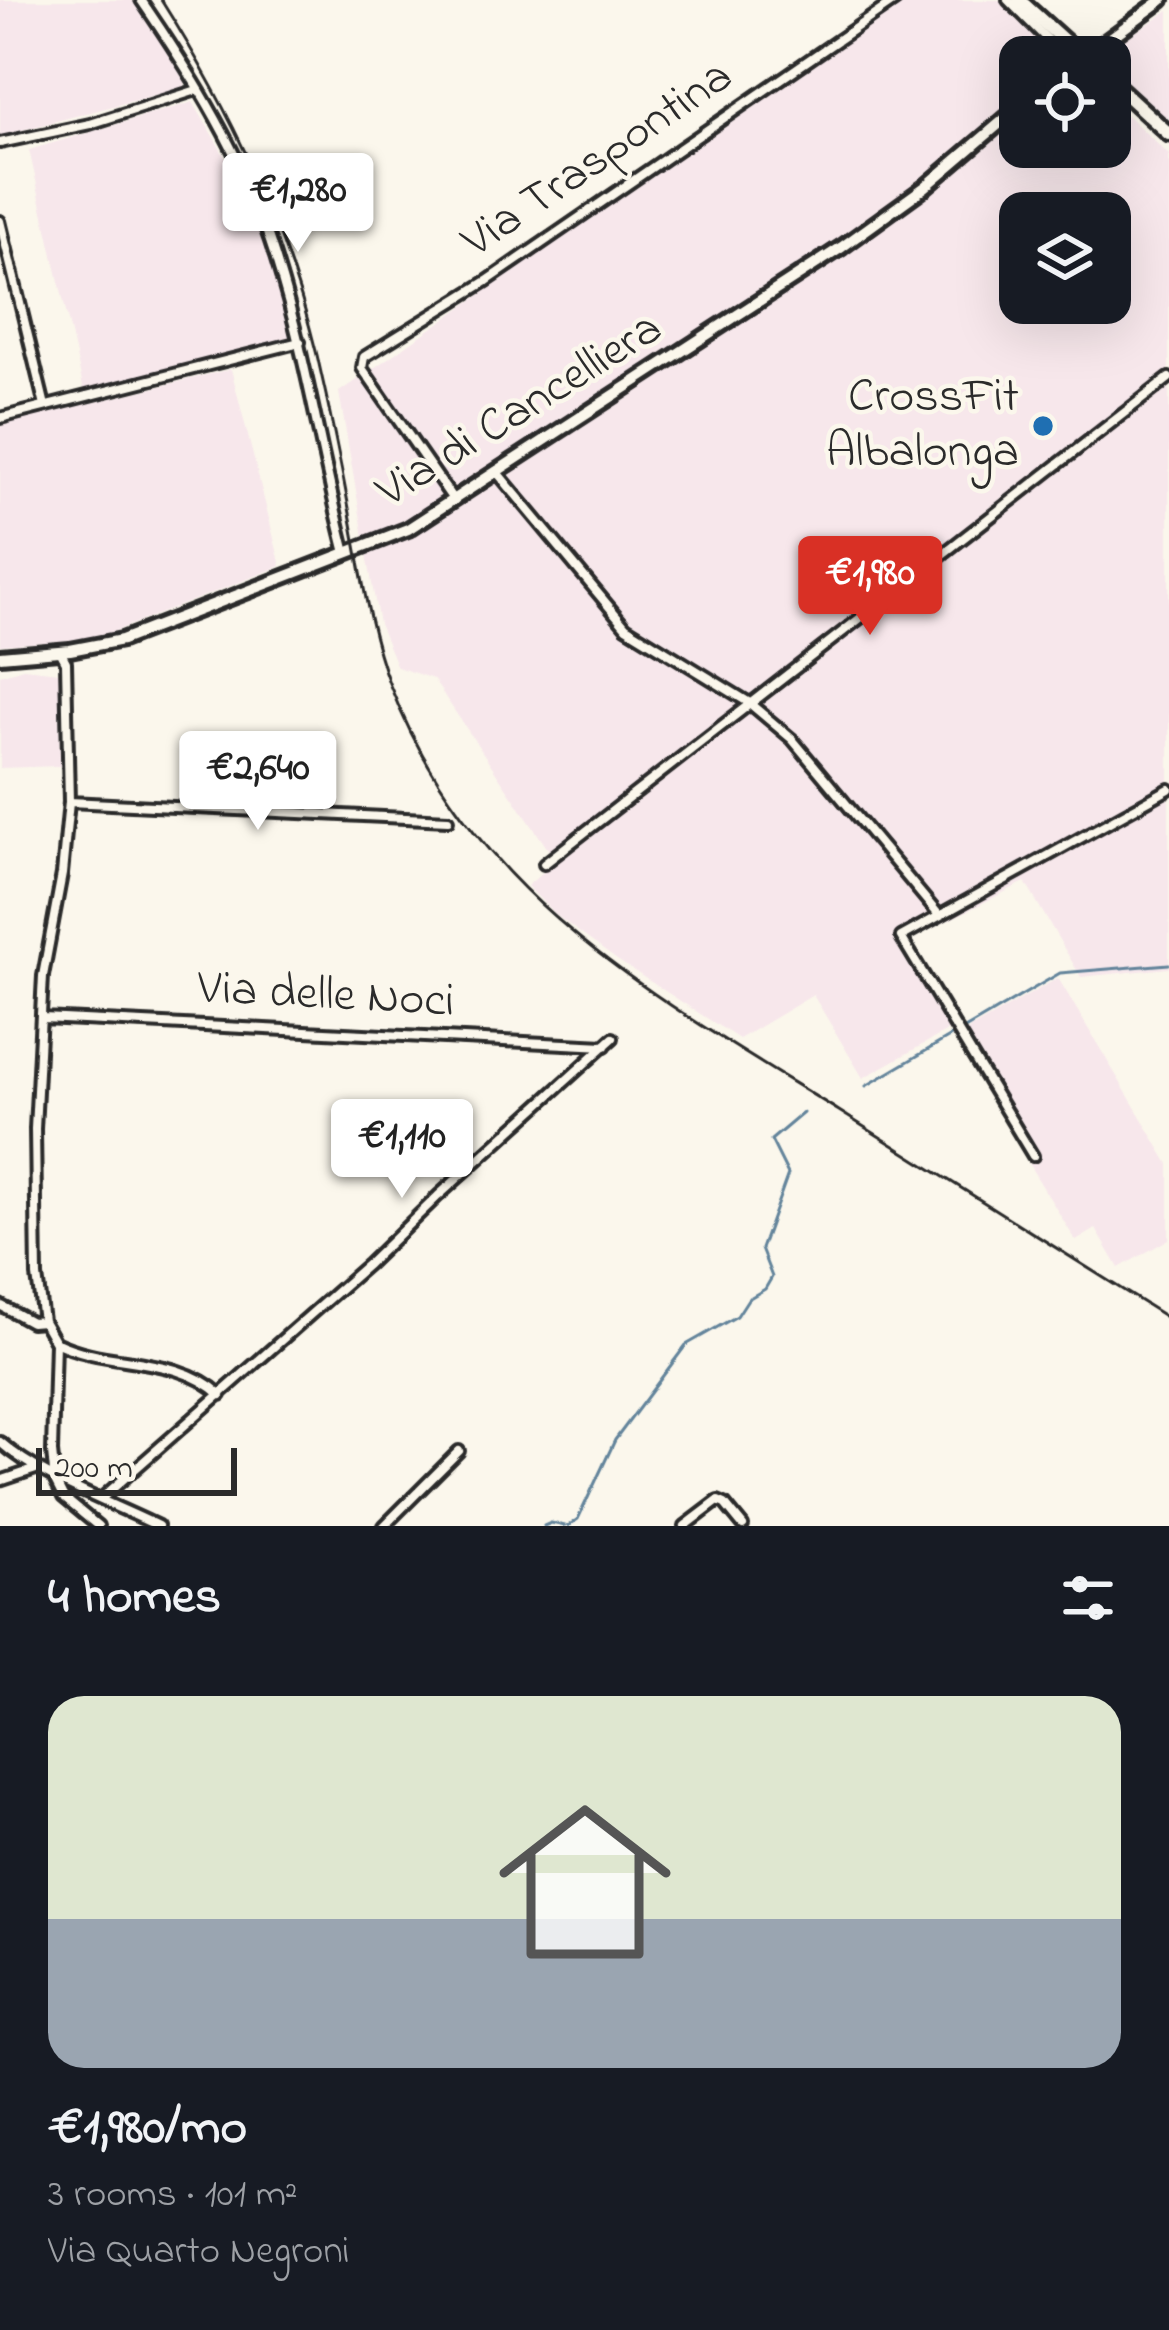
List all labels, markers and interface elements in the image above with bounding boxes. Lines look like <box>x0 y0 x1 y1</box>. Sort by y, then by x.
map controls <box>999 36 1131 324</box>
button: locate <box>999 36 1131 168</box>
street label: Via Traspontina <box>448 43 747 277</box>
pin: €1,280 <box>200 153 396 255</box>
text: €1,280 <box>249 163 347 220</box>
button: layers <box>999 192 1131 324</box>
street label: Via di Cancelliera <box>363 295 676 527</box>
place label: CrossFit Albalonga <box>826 363 1019 489</box>
marker: CrossFit Albalonga <box>1030 413 1056 439</box>
pin: €1,980 <box>772 536 968 638</box>
text: €1,980 <box>825 546 915 603</box>
pin: €2,640 <box>160 731 356 833</box>
text: €2,640 <box>206 741 310 798</box>
street label: Via delle Noci <box>195 954 456 1038</box>
pin: €1,110 <box>304 1099 500 1201</box>
text: €1,110 <box>358 1109 446 1166</box>
scale bar <box>36 1442 237 1495</box>
text: 200 m <box>54 1445 133 1493</box>
text: 4 homes <box>48 1561 221 1636</box>
icon: filters <box>1055 1565 1121 1631</box>
icon: home <box>477 1774 693 1990</box>
text: €1,980/mo <box>48 2092 247 2167</box>
text: 3 rooms · 101 m² <box>48 2167 298 2224</box>
text: Via Quarto Negroni <box>48 2224 350 2281</box>

